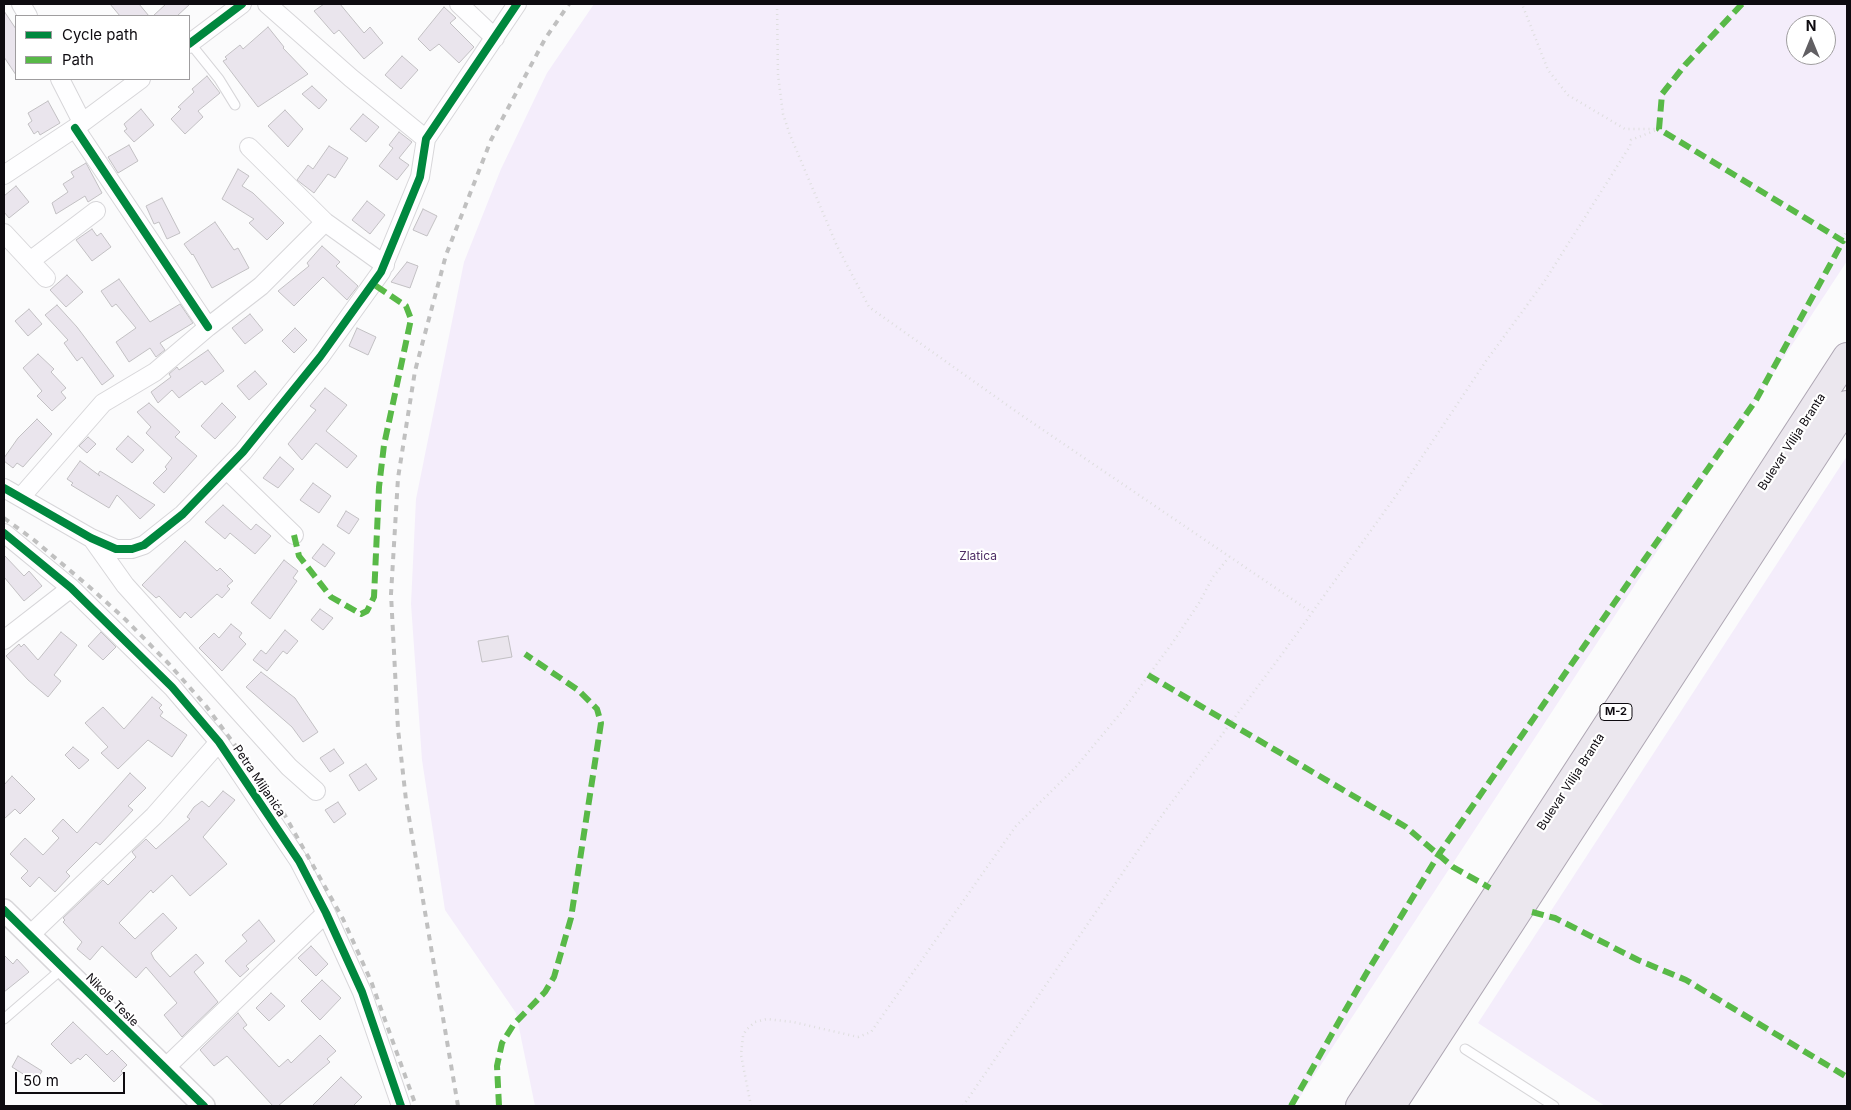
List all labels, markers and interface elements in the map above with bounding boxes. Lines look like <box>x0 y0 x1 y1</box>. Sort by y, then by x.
legend <box>15 15 190 80</box>
north arrow <box>1786 15 1836 65</box>
text: N <box>1806 17 1816 34</box>
text: Cycle path <box>62 25 138 44</box>
text: Path <box>62 50 94 69</box>
street label: Bulevar Vilija Branta <box>1755 391 1829 493</box>
park label: Zlatica <box>959 549 997 563</box>
road number: M-2 <box>1600 704 1632 720</box>
street label: Bulevar Vilija Branta <box>1534 731 1608 833</box>
street label: Petra Miljanića <box>230 743 288 819</box>
street label: Nikole Tesle <box>83 971 141 1029</box>
scale bar <box>18 1062 128 1094</box>
text: 50 m <box>23 1071 59 1090</box>

